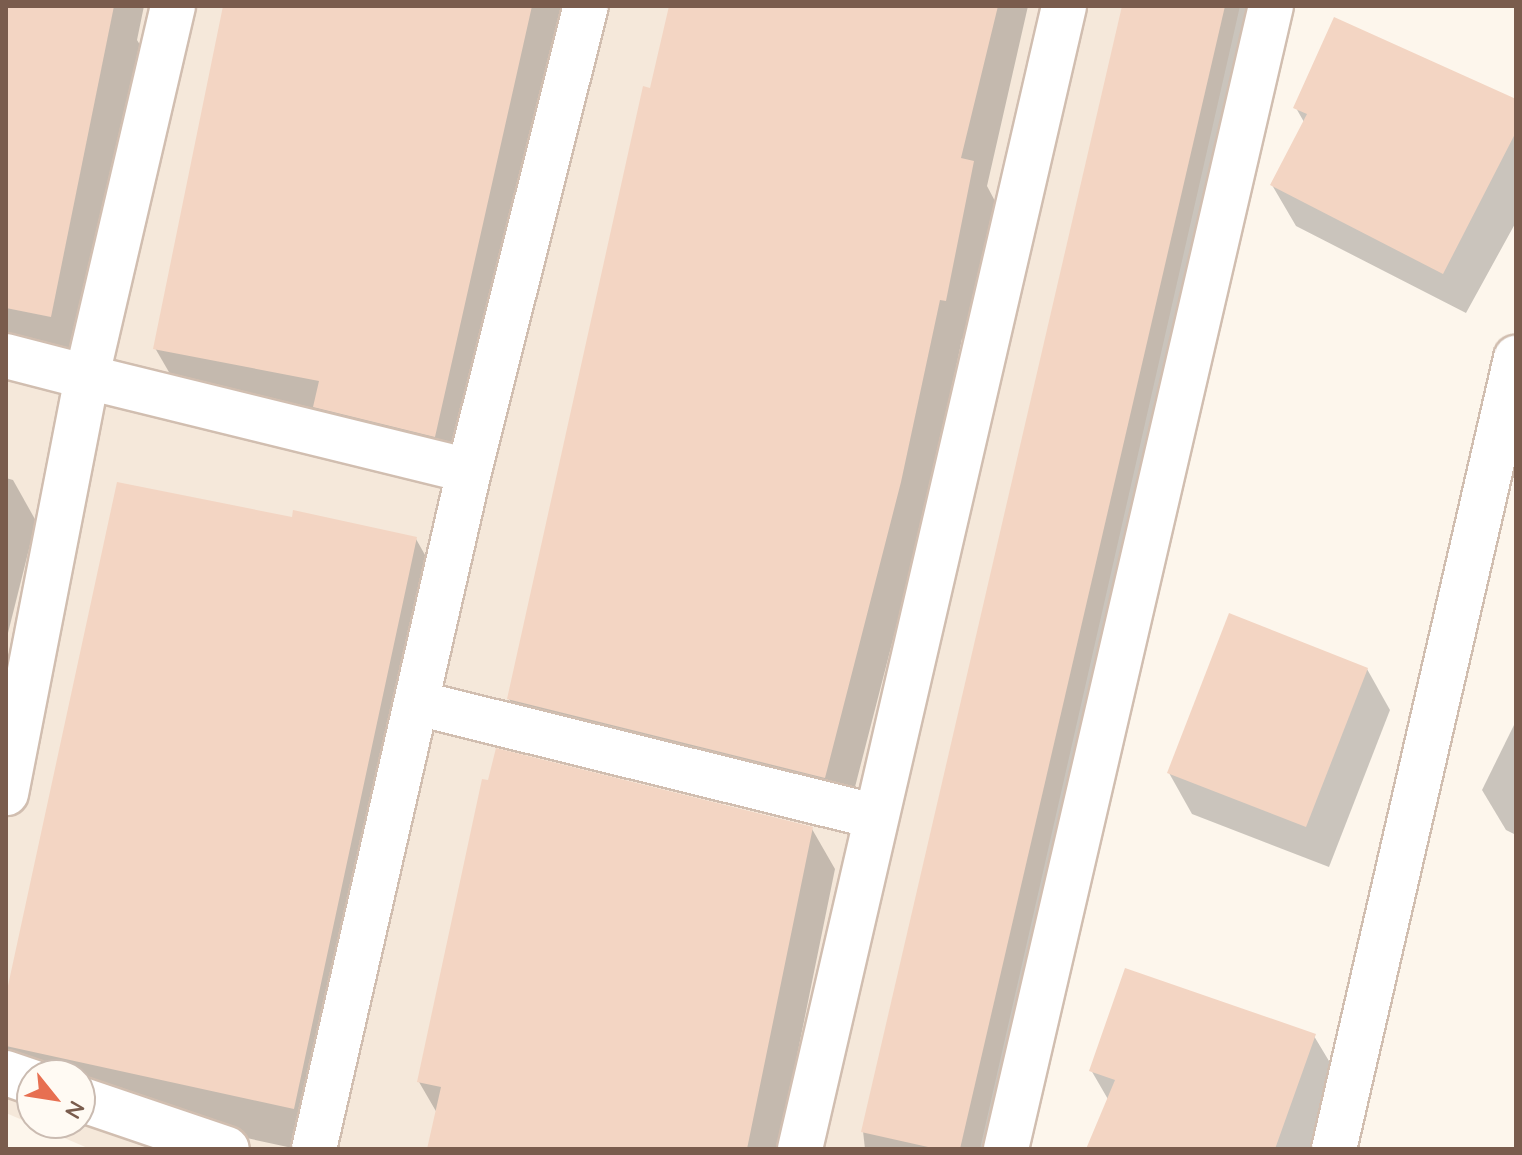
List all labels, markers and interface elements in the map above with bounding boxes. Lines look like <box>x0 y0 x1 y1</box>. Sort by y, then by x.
north arrow <box>16 1059 96 1139</box>
text: N <box>59 1096 91 1124</box>

